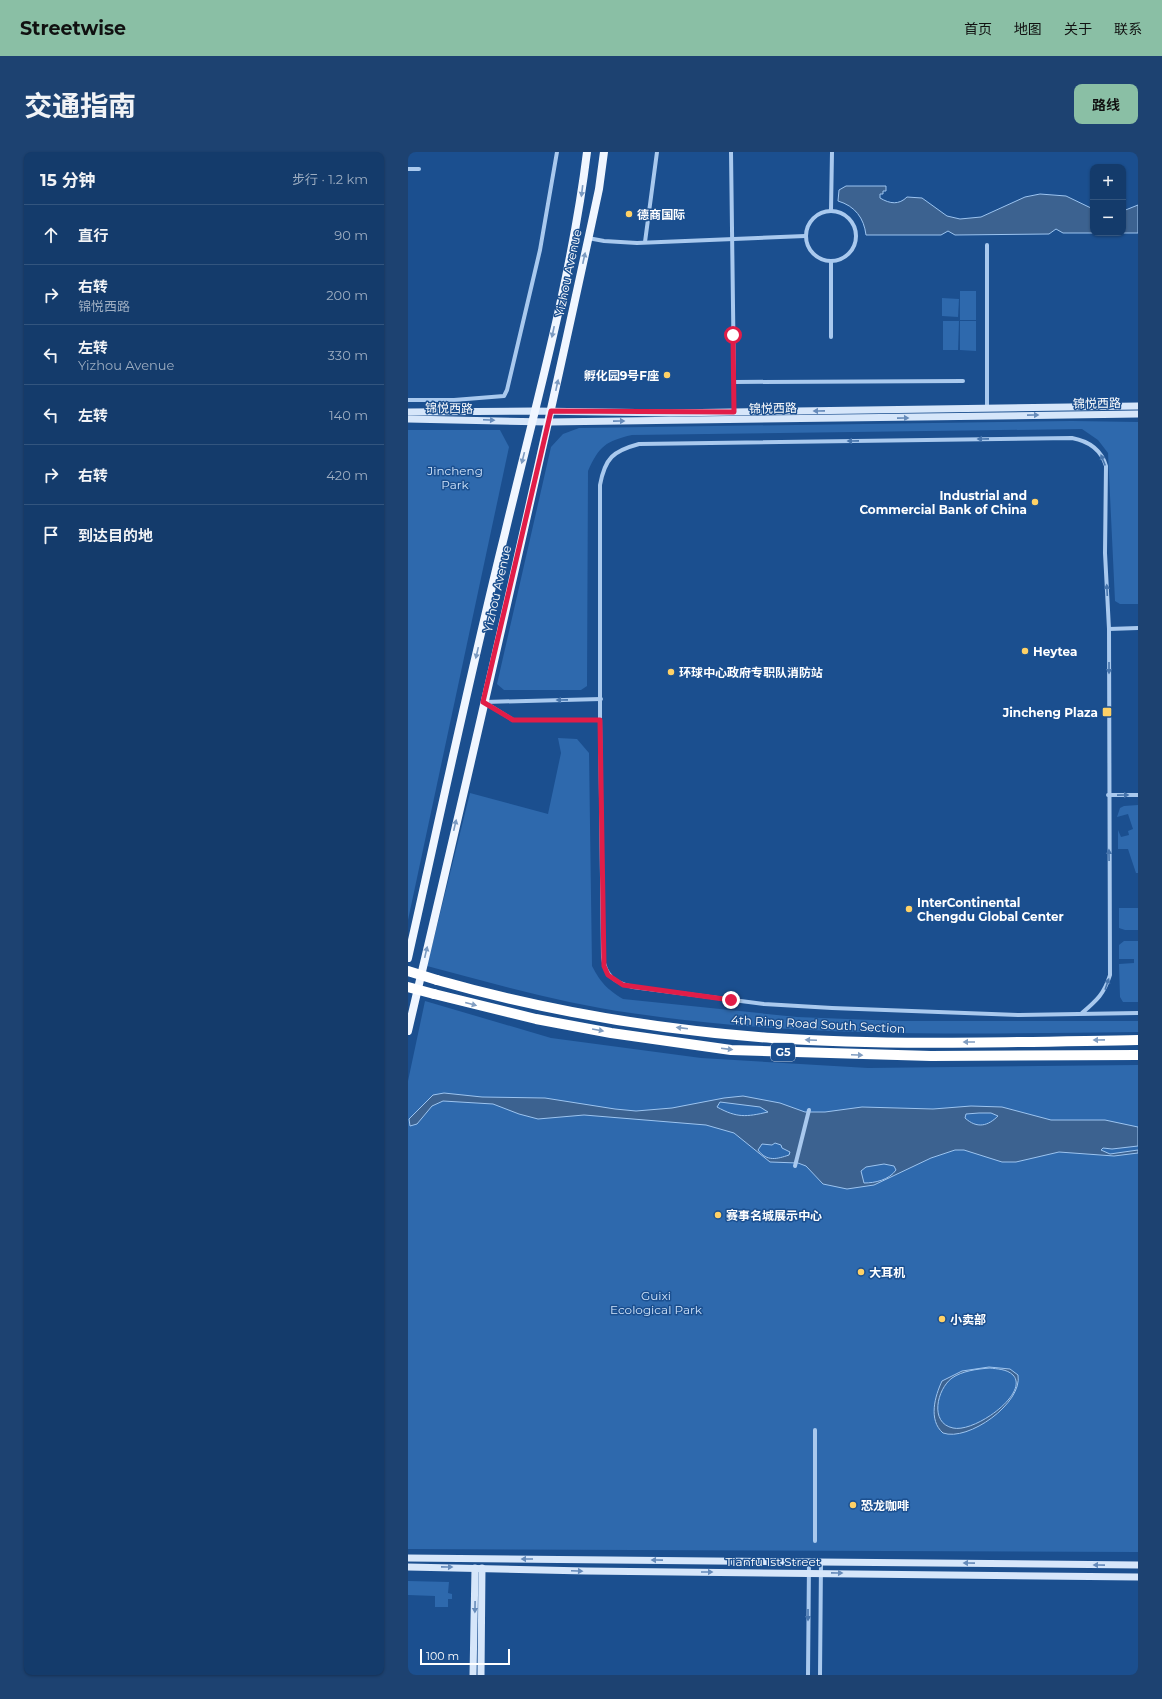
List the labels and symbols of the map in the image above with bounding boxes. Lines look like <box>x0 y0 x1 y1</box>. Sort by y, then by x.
one-way arrow <box>579 185 586 197</box>
place label: 德商国际 <box>637 207 685 222</box>
marker: 德商国际 <box>624 209 634 219</box>
street label: Yizhou Avenue <box>551 228 585 318</box>
one-way arrow <box>581 251 587 264</box>
one-way arrow <box>550 326 556 338</box>
route start <box>724 326 742 344</box>
place label: 孵化园9号F座 <box>584 368 659 383</box>
marker: 孵化园9号F座 <box>662 370 672 380</box>
one-way arrow <box>554 379 560 391</box>
street label: 锦悦西路 <box>1073 395 1121 411</box>
street label: 锦悦西路 <box>425 400 473 416</box>
street label: 锦悦西路 <box>749 400 797 416</box>
one-way arrow <box>812 408 825 414</box>
one-way arrow <box>1027 412 1040 418</box>
one-way arrow <box>897 415 910 421</box>
one-way arrow <box>483 417 495 424</box>
one-way arrow <box>613 418 626 424</box>
one-way arrow <box>976 436 989 442</box>
one-way arrow <box>846 438 859 444</box>
one-way arrow <box>520 452 526 464</box>
one-way arrow <box>1100 454 1106 466</box>
park label: Jincheng Park <box>426 463 483 492</box>
place label: Industrial and Commercial Bank of China <box>859 488 1027 517</box>
marker: Industrial and Commercial Bank of China <box>1030 497 1040 507</box>
street label: Yizhou Avenue <box>480 544 514 634</box>
one-way arrow <box>1103 584 1110 596</box>
place label: Heytea <box>1033 644 1077 659</box>
one-way arrow <box>473 646 479 659</box>
marker: Heytea <box>1020 646 1030 656</box>
one-way arrow <box>1106 662 1112 675</box>
place label: 环球中心政府专职队消防站 <box>679 665 823 680</box>
marker: 环球中心政府专职队消防站 <box>666 667 676 677</box>
one-way arrow <box>555 697 568 703</box>
place label: Jincheng Plaza <box>1002 705 1098 720</box>
marker: Jincheng Plaza <box>1101 706 1113 718</box>
one-way arrow <box>1117 792 1130 798</box>
one-way arrow <box>453 819 459 831</box>
one-way arrow <box>1106 848 1112 861</box>
place label: InterContinental Chengdu Global Center <box>917 895 1064 924</box>
marker: InterContinental Chengdu Global Center <box>904 904 914 914</box>
one-way arrow <box>424 946 430 958</box>
one-way arrow <box>1104 978 1110 990</box>
route end <box>722 991 740 1009</box>
one-way arrow <box>465 1002 477 1008</box>
street label: 4th Ring Road South Section <box>731 1012 905 1036</box>
one-way arrow <box>676 1025 688 1032</box>
one-way arrow <box>592 1028 605 1034</box>
one-way arrow <box>805 1036 817 1043</box>
one-way arrow <box>1093 1037 1105 1044</box>
one-way arrow <box>962 1039 975 1045</box>
road number: G5 <box>771 1043 795 1061</box>
one-way arrow <box>721 1046 733 1052</box>
one-way arrow <box>851 1051 863 1058</box>
place label: 赛事名城展示中心 <box>726 1208 822 1223</box>
marker: 赛事名城展示中心 <box>713 1210 723 1220</box>
place label: 大耳机 <box>869 1265 906 1280</box>
marker: 大耳机 <box>856 1267 866 1277</box>
park label: Guixi Ecological Park <box>610 1288 703 1317</box>
place label: 小卖部 <box>950 1312 986 1327</box>
marker: 小卖部 <box>937 1314 947 1324</box>
place label: 恐龙咖啡 <box>861 1498 909 1513</box>
marker: 恐龙咖啡 <box>848 1500 858 1510</box>
street label: Tianfu 1st Street <box>725 1554 821 1569</box>
one-way arrow <box>520 1556 533 1562</box>
one-way arrow <box>650 1557 663 1563</box>
one-way arrow <box>963 1560 975 1567</box>
one-way arrow <box>1092 1562 1105 1568</box>
one-way arrow <box>441 1564 453 1571</box>
one-way arrow <box>571 1567 583 1574</box>
one-way arrow <box>701 1569 714 1575</box>
one-way arrow <box>831 1570 844 1576</box>
one-way arrow <box>471 1601 478 1613</box>
one-way arrow <box>805 1609 811 1622</box>
scale bar <box>420 1647 510 1666</box>

